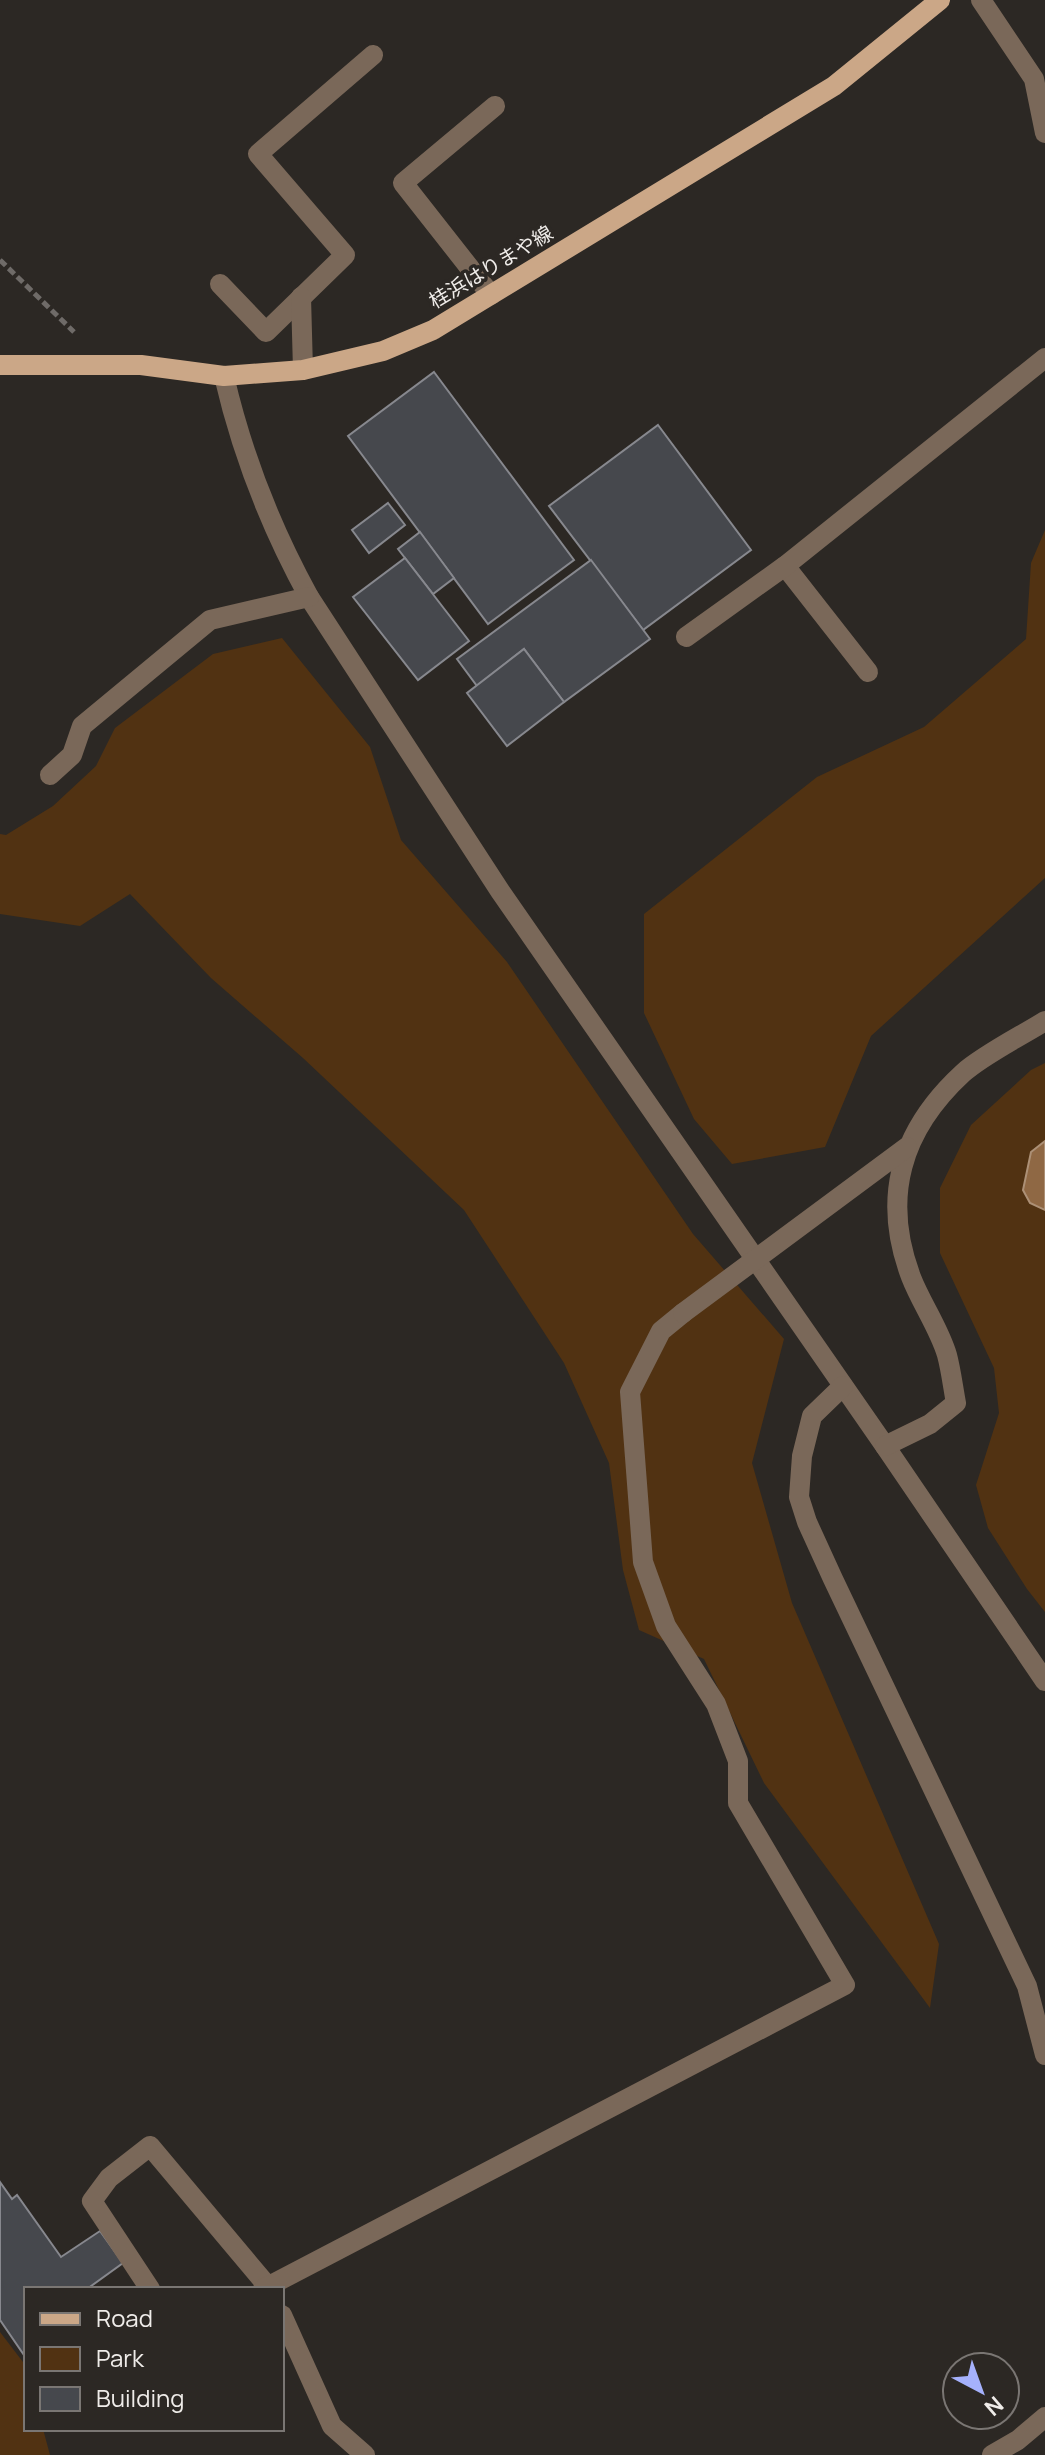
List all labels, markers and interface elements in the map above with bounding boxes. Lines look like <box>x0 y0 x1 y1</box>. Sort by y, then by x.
street label: 桂浜はりまや線 <box>424 219 558 314</box>
legend <box>24 2287 284 2431</box>
text: Road <box>96 2301 153 2334</box>
text: Park <box>96 2341 145 2374</box>
north arrow <box>941 2351 1021 2431</box>
text: Building <box>96 2381 184 2414</box>
text: N <box>978 2390 1010 2423</box>

